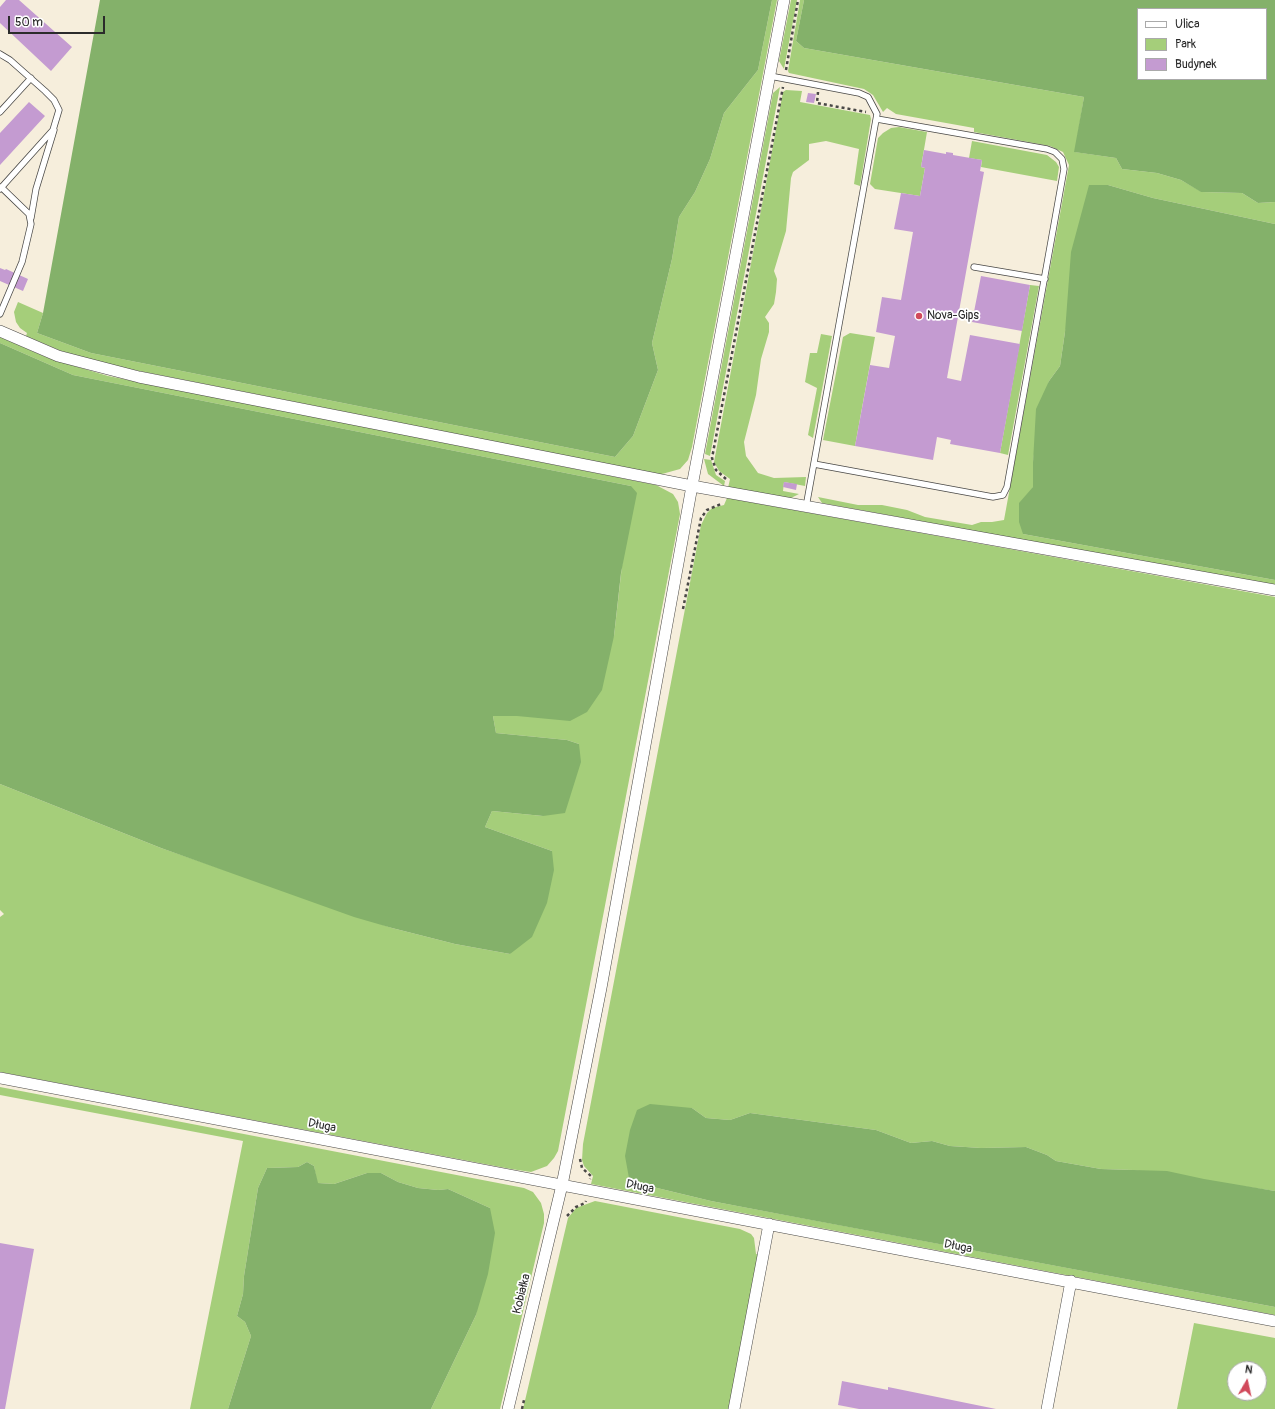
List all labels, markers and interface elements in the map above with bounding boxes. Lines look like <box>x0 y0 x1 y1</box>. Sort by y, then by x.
scale bar <box>10 8 107 34</box>
legend <box>1137 8 1267 80</box>
text: 50 m <box>15 15 43 30</box>
text: Ulica <box>1175 17 1200 32</box>
text: Park <box>1175 37 1196 52</box>
text: Budynek <box>1175 57 1217 72</box>
place label: Nova-Gips <box>927 309 979 323</box>
marker: Nova-Gips <box>914 311 924 321</box>
street label: Długa <box>307 1116 337 1136</box>
street label: Długa <box>625 1177 655 1197</box>
street label: Długa <box>943 1237 973 1257</box>
street label: Kobiałka <box>510 1272 534 1316</box>
north arrow <box>1227 1361 1267 1401</box>
text: N <box>1244 1363 1253 1377</box>

